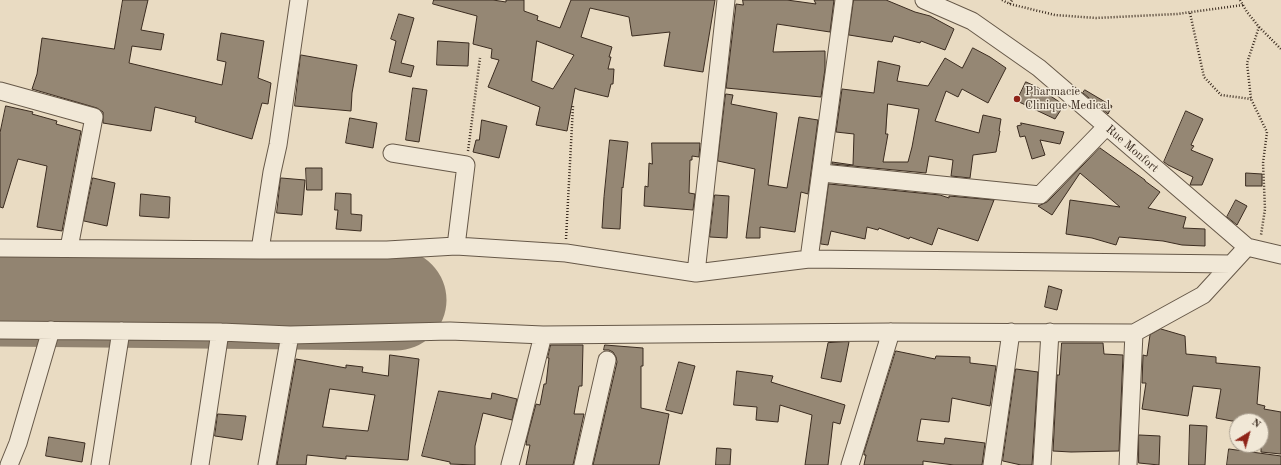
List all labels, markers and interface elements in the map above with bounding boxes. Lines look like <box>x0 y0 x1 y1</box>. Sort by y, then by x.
place label: Pharmacie Clinique Medical <box>1025 85 1110 113</box>
marker: Pharmacie Clinique Medical <box>1012 94 1022 104</box>
street label: Rue Monfort <box>1103 122 1161 176</box>
north arrow <box>1229 413 1269 453</box>
text: N <box>1249 417 1263 431</box>

